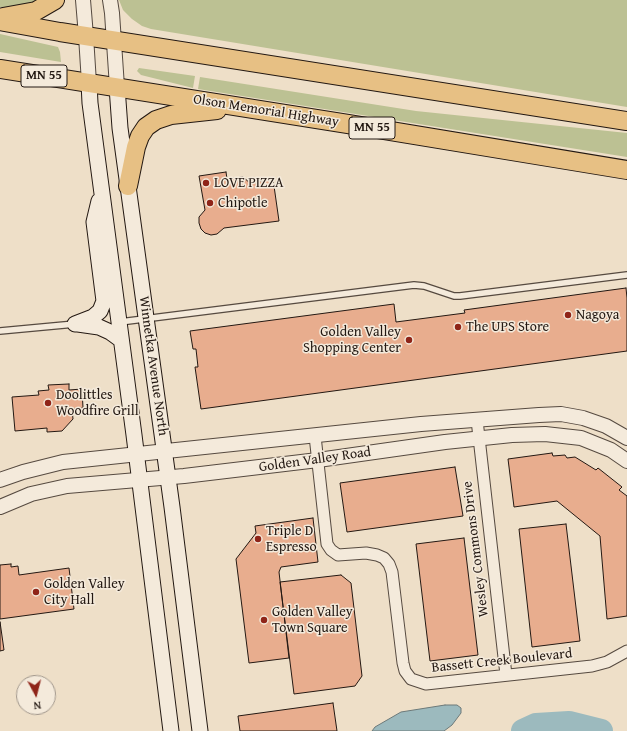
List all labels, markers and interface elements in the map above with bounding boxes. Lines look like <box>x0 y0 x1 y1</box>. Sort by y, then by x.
road number: MN 55 <box>21 65 67 87</box>
street label: Olson Memorial Highway <box>192 91 340 131</box>
road number: MN 55 <box>349 117 395 139</box>
place label: LOVE PIZZA <box>214 175 283 191</box>
marker: LOVE PIZZA <box>201 178 211 188</box>
place label: Chipotle <box>218 195 268 211</box>
marker: Chipotle <box>205 198 215 208</box>
street label: Winnetka Avenue North <box>135 295 171 437</box>
place label: Nagoya <box>576 307 619 323</box>
marker: Nagoya <box>563 310 573 320</box>
place label: The UPS Store <box>466 319 549 335</box>
marker: The UPS Store <box>453 322 463 332</box>
place label: Golden Valley Shopping Center <box>303 324 401 356</box>
marker: Golden Valley Shopping Center <box>404 335 414 345</box>
place label: Doolittles Woodfire Grill <box>56 387 139 420</box>
marker: Doolittles Woodfire Grill <box>43 398 53 408</box>
street label: Golden Valley Road <box>258 444 372 476</box>
street label: Wesley Commons Drive <box>459 480 493 618</box>
place label: Triple D Espresso <box>266 523 317 556</box>
marker: Triple D Espresso <box>253 534 263 544</box>
place label: Golden Valley City Hall <box>44 576 125 608</box>
marker: Golden Valley City Hall <box>31 587 41 597</box>
place label: Golden Valley Town Square <box>272 604 353 636</box>
marker: Golden Valley Town Square <box>259 615 269 625</box>
street label: Bassett Creek Boulevard <box>431 645 573 677</box>
north arrow <box>16 675 56 715</box>
text: N <box>33 698 42 714</box>

